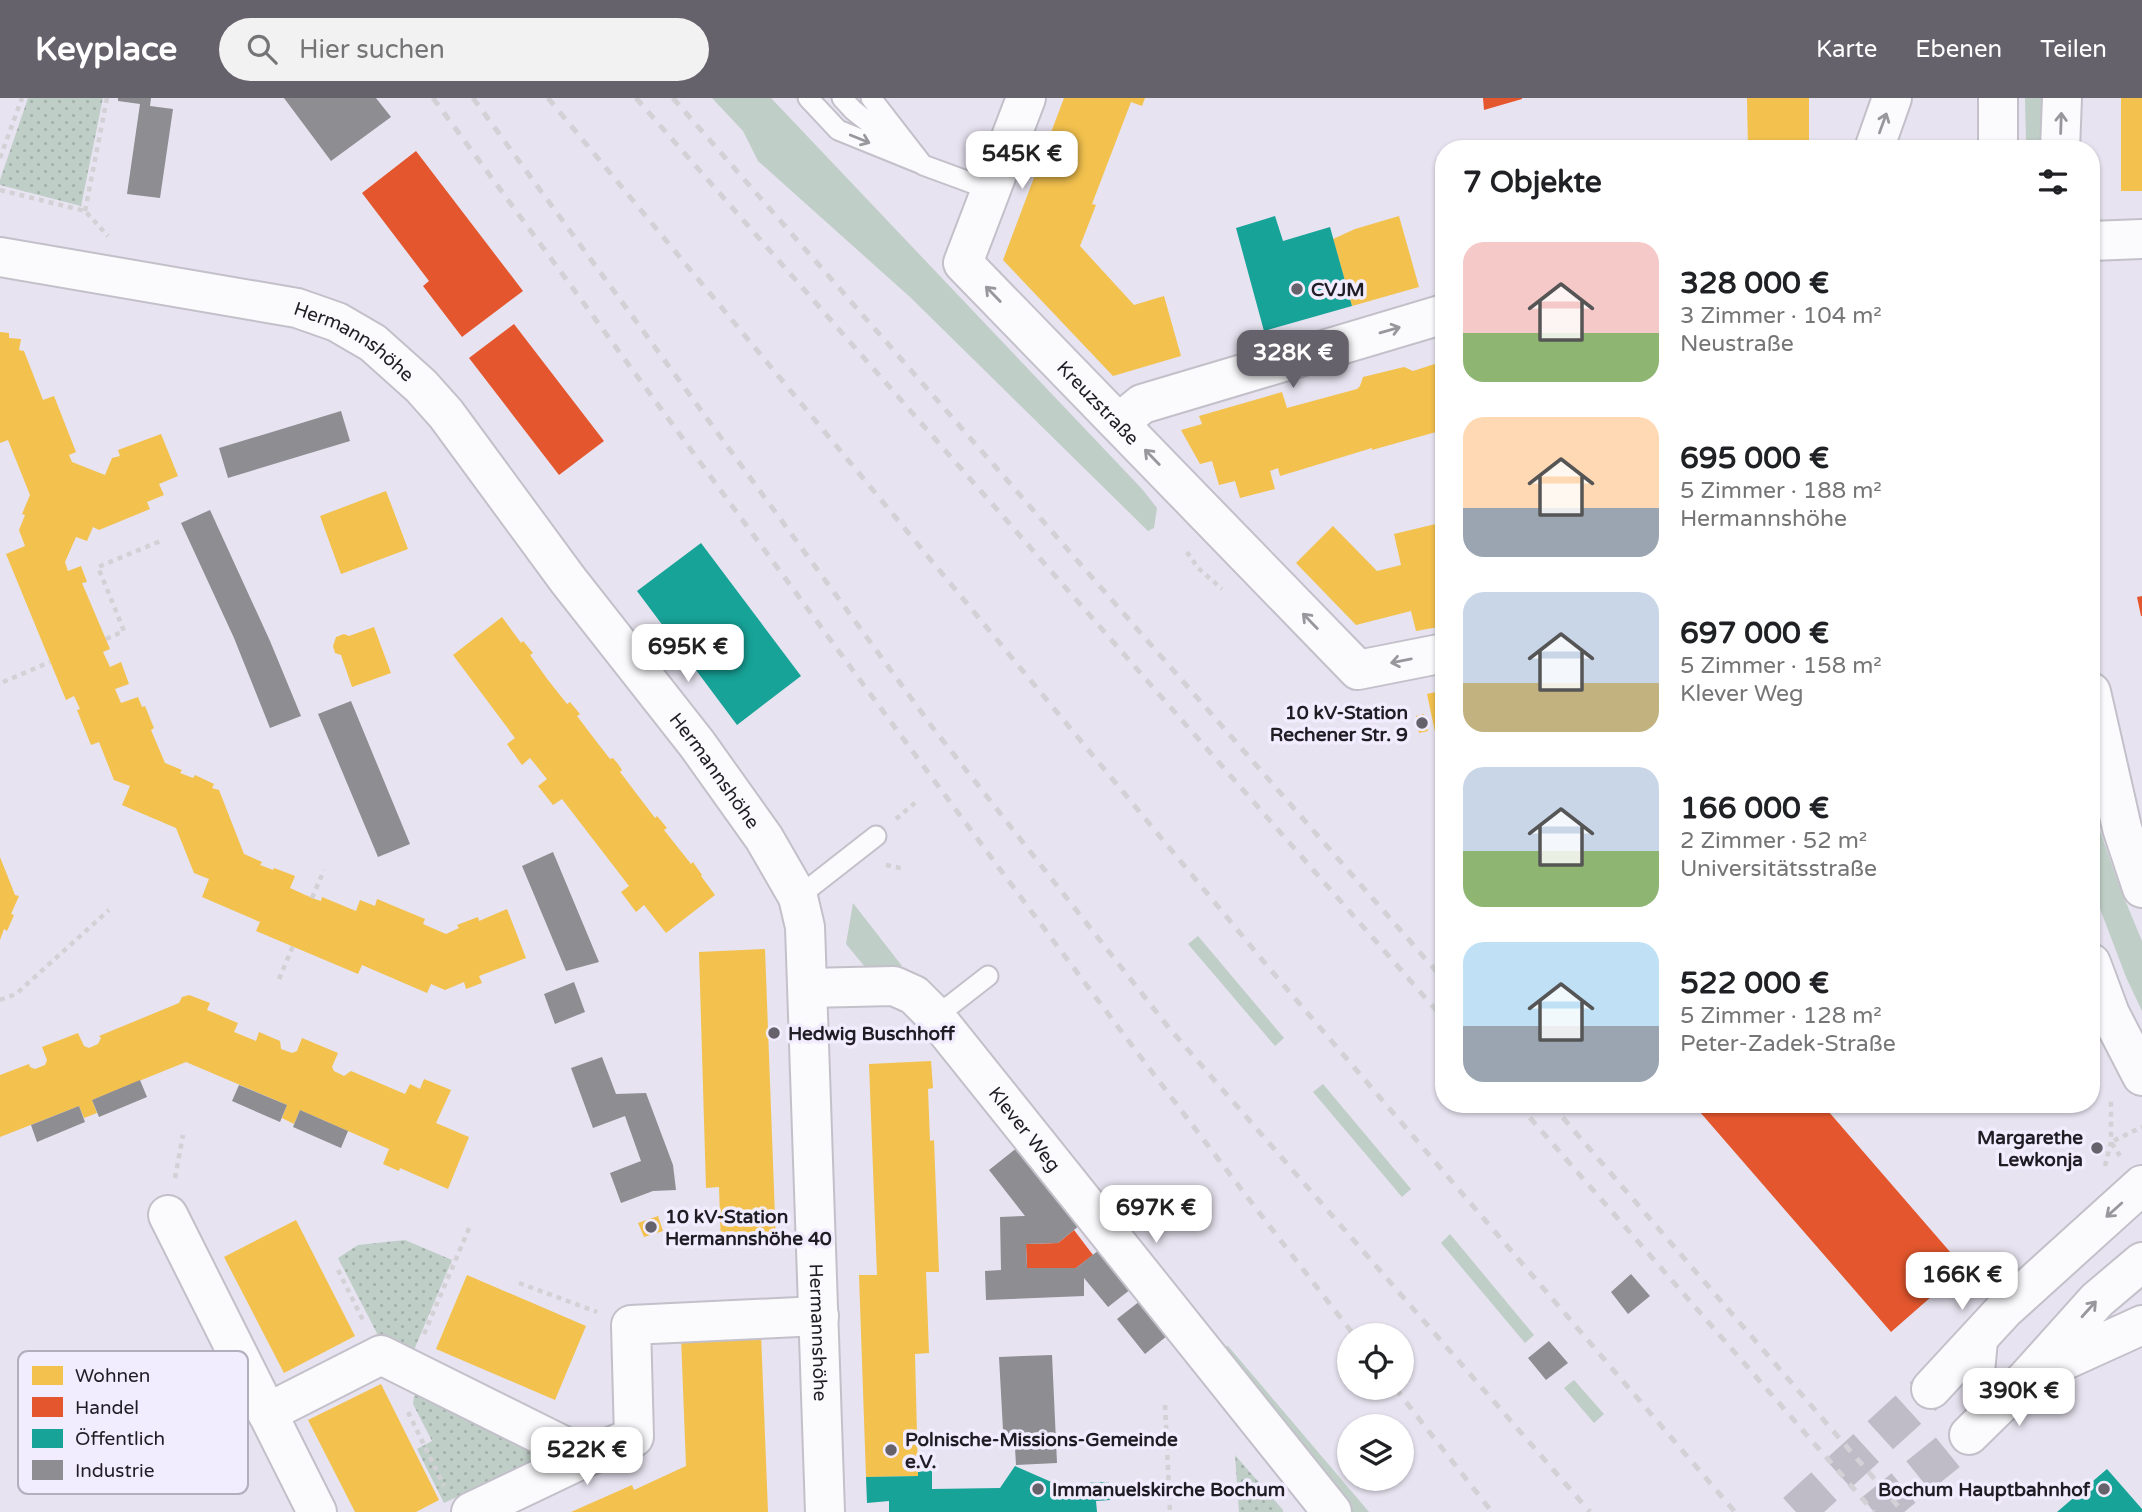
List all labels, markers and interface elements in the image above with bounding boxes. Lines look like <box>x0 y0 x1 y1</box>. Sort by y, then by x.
search box <box>219 18 709 81</box>
text: Keyplace <box>35 30 177 69</box>
icon: search <box>243 30 281 68</box>
text: Hier suchen <box>299 34 445 65</box>
text: Karte <box>1816 35 1877 64</box>
text: Ebenen <box>1915 35 2002 64</box>
text: Teilen <box>2040 35 2107 64</box>
one-way arrow <box>2055 112 2068 135</box>
one-way arrow <box>1878 113 1891 135</box>
pin: 545K € <box>965 132 1079 191</box>
one-way arrow <box>849 133 871 146</box>
text: 545K € <box>982 140 1062 168</box>
icon: filters <box>2034 163 2072 201</box>
text: 7 Objekte <box>1463 164 1602 201</box>
text: 328 000 € <box>1680 265 1829 302</box>
icon: home <box>1519 270 1603 354</box>
place label: CVJM <box>1311 279 1365 301</box>
marker: CVJM <box>1289 281 1305 297</box>
one-way arrow <box>985 286 1002 303</box>
street label: Hermannshöhe <box>291 298 418 386</box>
text: 3 Zimmer · 104 m² <box>1680 302 1882 330</box>
one-way arrow <box>1379 323 1401 336</box>
pin: 328K € <box>1236 330 1350 390</box>
text: Neustraße <box>1680 330 1794 358</box>
text: 328K € <box>1253 339 1333 367</box>
street label: Kreuzstraße <box>1052 357 1143 450</box>
text: 695 000 € <box>1680 440 1829 477</box>
icon: home <box>1519 445 1603 529</box>
one-way arrow <box>1144 448 1160 466</box>
text: 5 Zimmer · 188 m² <box>1680 477 1882 505</box>
text: Hermannshöhe <box>1680 505 1847 533</box>
one-way arrow <box>1302 613 1319 630</box>
text: 697 000 € <box>1680 615 1829 652</box>
icon: home <box>1519 620 1603 704</box>
pin: 695K € <box>631 624 745 684</box>
text: 695K € <box>648 633 728 661</box>
text: 5 Zimmer · 158 m² <box>1680 652 1882 680</box>
one-way arrow <box>1390 655 1413 669</box>
text: Klever Weg <box>1680 680 1804 708</box>
place label: 10 kV-Station Rechener Str. 9 <box>1270 702 1408 746</box>
street label: Hermannshöhe <box>665 709 764 833</box>
marker: 10 kV-Station Rechener Str. 9 <box>1414 715 1430 731</box>
text: 166 000 € <box>1680 790 1829 827</box>
icon: home <box>1519 795 1603 879</box>
text: 2 Zimmer · 52 m² <box>1680 827 1867 855</box>
text: Universitätsstraße <box>1680 855 1877 883</box>
text: 522 000 € <box>1680 965 1829 1002</box>
icon: home <box>1519 970 1603 1054</box>
text: 5 Zimmer · 128 m² <box>1680 1002 1882 1030</box>
place label: Hedwig Buschhoff <box>788 1023 956 1046</box>
marker: Hedwig Buschhoff <box>766 1025 782 1041</box>
text: Peter-Zadek-Straße <box>1680 1030 1896 1058</box>
street label: Klever Weg <box>984 1083 1065 1176</box>
place label: Margarethe Lewkonja <box>1977 1127 2083 1172</box>
marker: Margarethe Lewkonja <box>2089 1140 2105 1156</box>
pin: 697K € <box>1099 1186 1213 1245</box>
text: 697K € <box>1116 1194 1196 1222</box>
one-way arrow <box>2105 1202 2123 1218</box>
place label: 10 kV-Station Hermannshöhe 40 <box>665 1206 832 1250</box>
marker: 10 kV-Station Hermannshöhe 40 <box>643 1219 659 1235</box>
pin: 166K € <box>1905 1252 2019 1312</box>
text: 166K € <box>1922 1261 2002 1289</box>
street label: Hermannshöhe <box>805 1263 831 1402</box>
one-way arrow <box>2081 1300 2097 1318</box>
map controls <box>1337 1323 1414 1491</box>
button: locate <box>1337 1323 1414 1400</box>
legend <box>18 1351 248 1494</box>
text: Wohnen <box>75 1365 150 1387</box>
pin: 390K € <box>1962 1368 2076 1428</box>
text: 390K € <box>1979 1377 2059 1405</box>
text: Handel <box>75 1397 139 1419</box>
button: layers <box>1337 1414 1414 1491</box>
text: Öffentlich <box>75 1428 165 1450</box>
pin: 522K € <box>530 1428 644 1487</box>
place label: Polnische-Missions-Gemeinde e.V. <box>905 1429 1178 1473</box>
text: 522K € <box>547 1436 627 1464</box>
marker: Polnische-Missions-Gemeinde e.V. <box>883 1442 899 1458</box>
text: Industrie <box>75 1460 154 1482</box>
place label: Immanuelskirche Bochum <box>1052 1479 1285 1501</box>
place label: Bochum Hauptbahnhof <box>1878 1479 2091 1502</box>
marker: Immanuelskirche Bochum <box>1030 1481 1046 1497</box>
marker: Bochum Hauptbahnhof <box>2096 1481 2112 1497</box>

